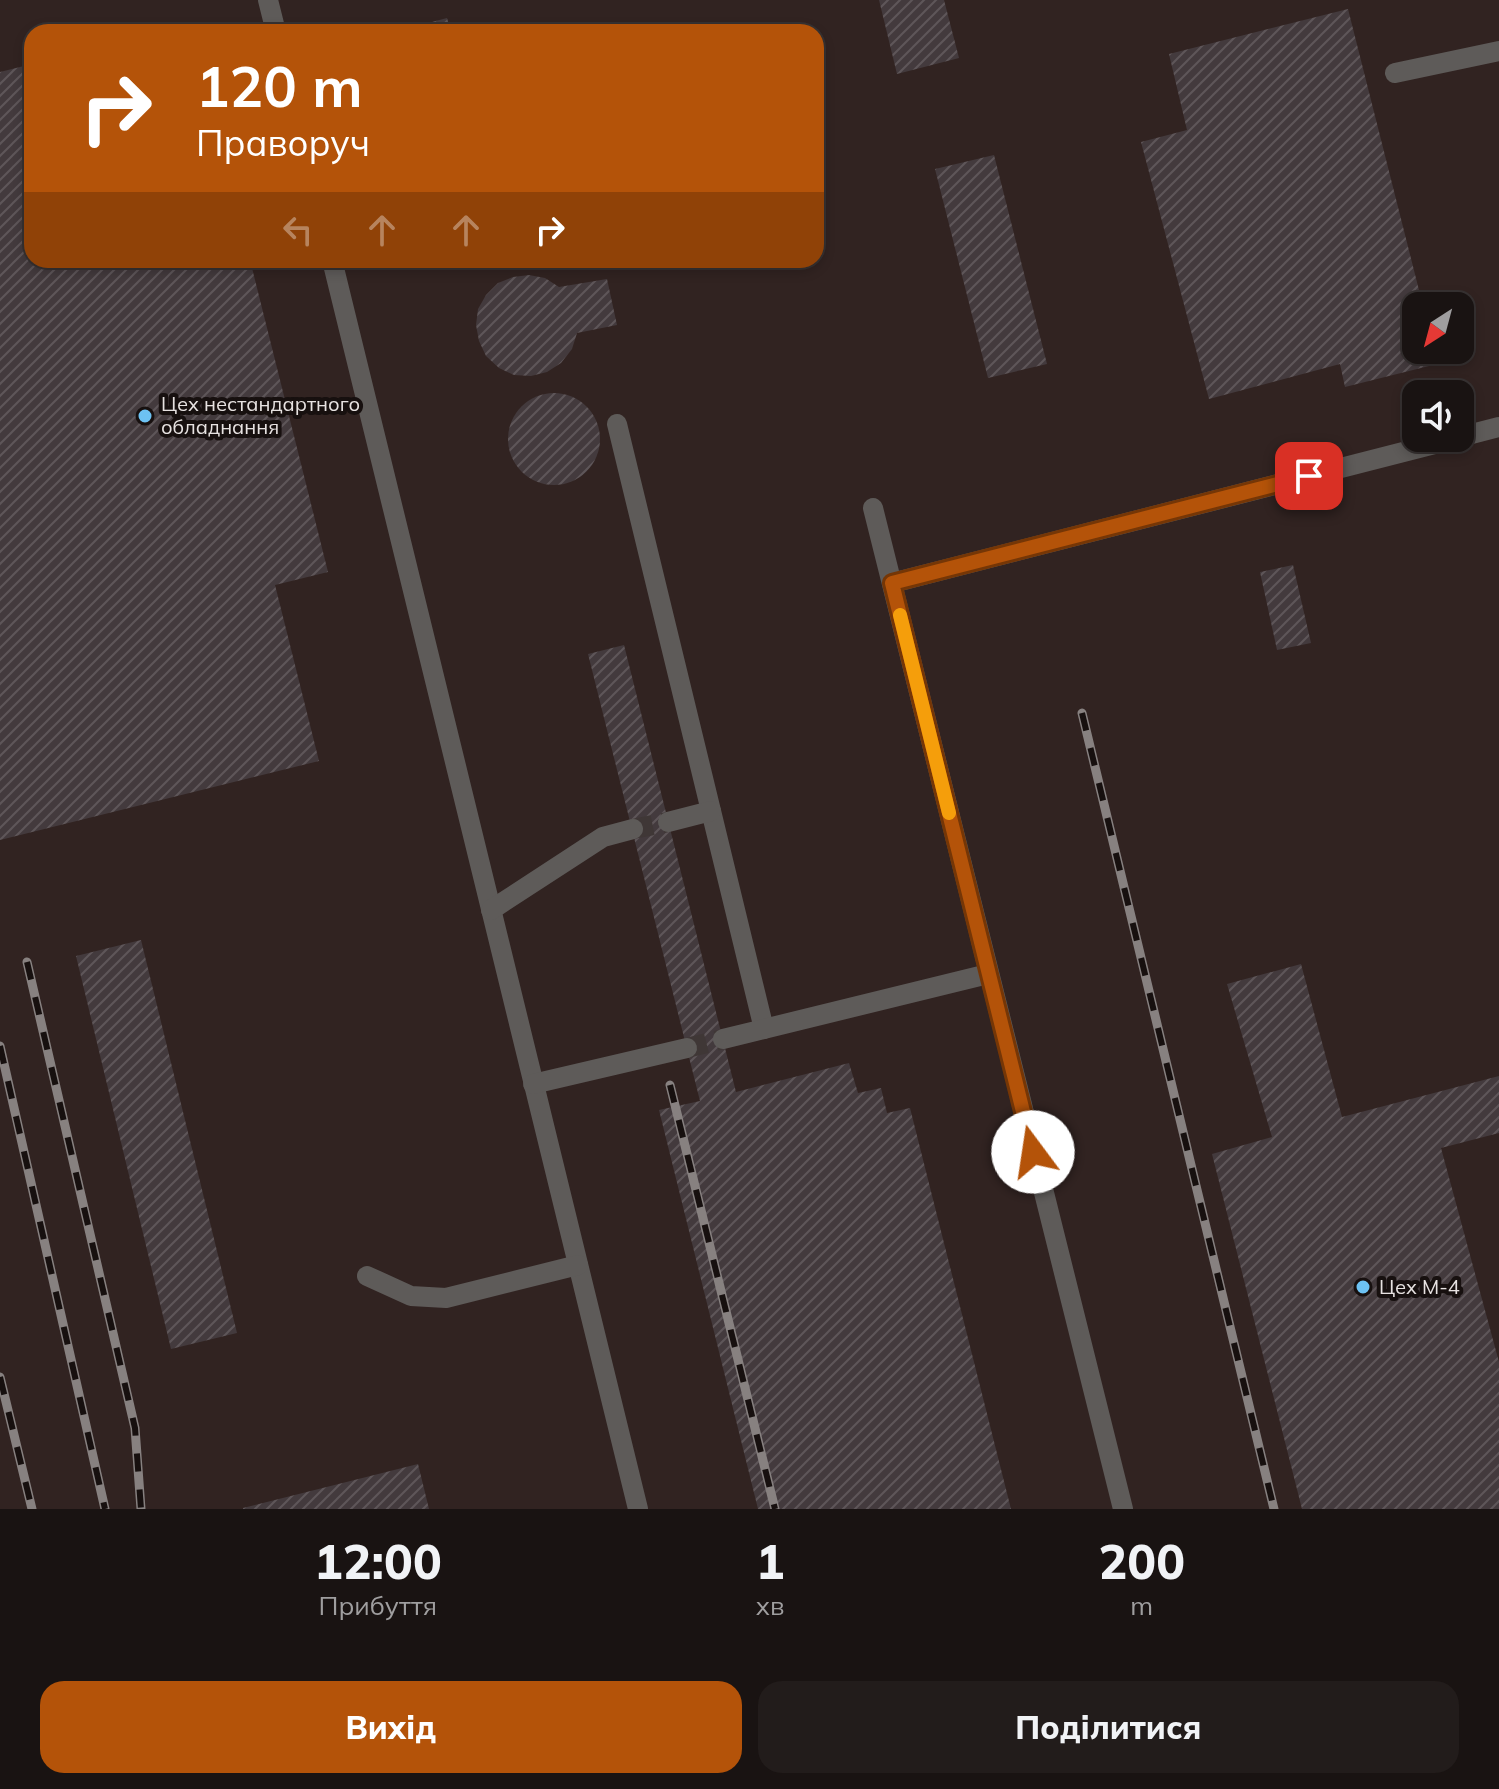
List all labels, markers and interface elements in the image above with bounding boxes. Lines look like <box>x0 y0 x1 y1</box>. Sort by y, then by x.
text: 120 m <box>196 51 363 121</box>
icon: right <box>64 56 168 160</box>
text: Праворуч <box>196 120 370 165</box>
icon: left <box>276 208 320 252</box>
icon: ahead <box>360 208 404 252</box>
icon: ahead <box>444 208 488 252</box>
icon: right <box>528 208 572 252</box>
north arrow <box>1402 292 1474 364</box>
map controls <box>1402 292 1474 452</box>
button: sound <box>1402 380 1474 452</box>
place label: Цех нестандартного обладнання <box>161 391 360 439</box>
marker: Цех нестандартного обладнання <box>136 407 154 425</box>
pin <box>1275 442 1343 510</box>
icon: arrive <box>1287 454 1331 498</box>
position arrow <box>991 1110 1075 1194</box>
place label: Цех М-4 <box>1379 1274 1460 1299</box>
marker: Цех М-4 <box>1354 1278 1372 1296</box>
text: 12:00 <box>314 1531 442 1591</box>
text: 1 <box>756 1531 785 1591</box>
text: 200 <box>1099 1531 1185 1591</box>
text: Прибуття <box>319 1589 437 1622</box>
text: хв <box>756 1589 784 1622</box>
text: m <box>1130 1589 1153 1622</box>
button: Вихід <box>40 1681 742 1773</box>
button: Поділитися <box>758 1681 1459 1773</box>

